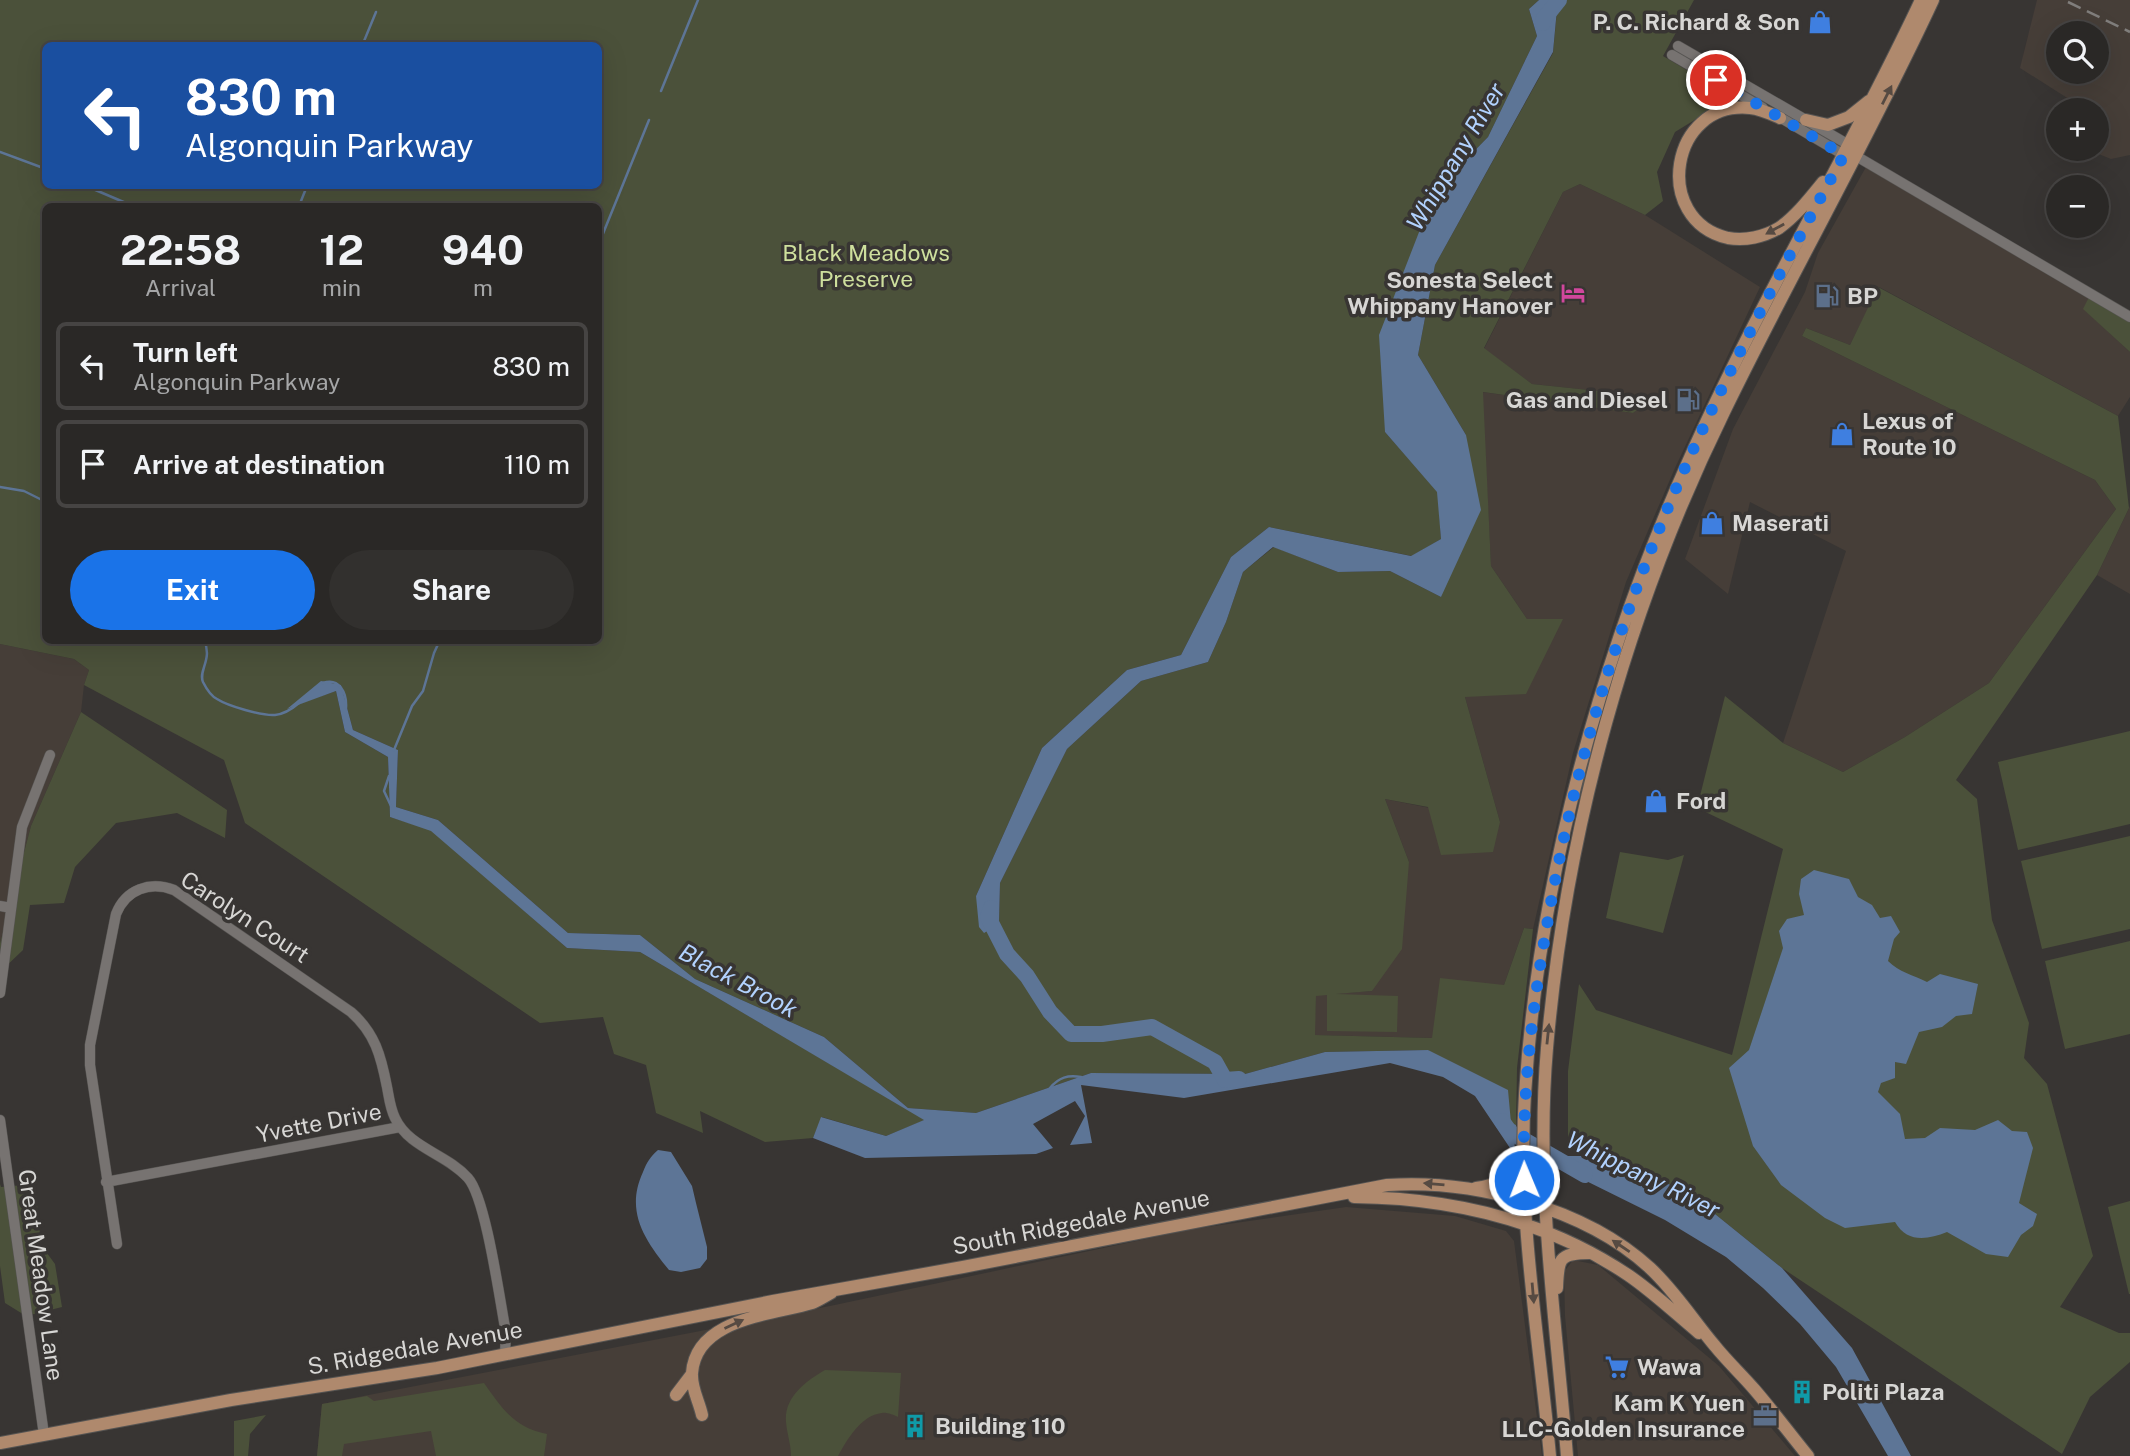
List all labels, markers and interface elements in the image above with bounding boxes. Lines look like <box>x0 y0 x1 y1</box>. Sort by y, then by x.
place label: P. C. Richard & Son <box>1593 8 1800 35</box>
shop icon: P. C. Richard & Son <box>1806 8 1834 36</box>
map controls <box>2046 21 2109 238</box>
button: search <box>2046 21 2109 84</box>
pin <box>1686 50 1746 110</box>
icon: arrive <box>1697 61 1735 99</box>
text: 830 m <box>185 68 337 126</box>
icon: left <box>70 70 161 161</box>
water label: Whippany River <box>1400 77 1511 235</box>
one-way arrow <box>1881 85 1893 105</box>
button: + <box>2046 98 2109 161</box>
text: Algonquin Parkway <box>185 127 473 164</box>
button: − <box>2046 175 2109 238</box>
one-way arrow <box>1765 223 1784 235</box>
text: 22:58 <box>120 225 241 274</box>
text: 12 <box>319 225 364 274</box>
text: 940 <box>442 225 524 274</box>
park label: Black Meadows Preserve <box>782 239 950 292</box>
place label: Sonesta Select Whippany Hanover <box>1347 266 1553 319</box>
text: Arrival <box>145 274 216 301</box>
text: min <box>322 274 361 301</box>
text: m <box>473 274 493 301</box>
hotel icon: Sonesta Select Whippany Hanover <box>1559 279 1587 307</box>
fuel station icon: BP <box>1813 282 1841 310</box>
place label: BP <box>1847 282 1878 309</box>
text: Turn left <box>133 337 238 368</box>
icon: left <box>74 347 112 385</box>
text: 830 m <box>492 351 570 382</box>
text: Algonquin Parkway <box>133 368 340 395</box>
place label: Gas and Diesel <box>1506 386 1668 413</box>
fuel station icon: Gas and Diesel <box>1674 386 1702 414</box>
place label: Lexus of Route 10 <box>1862 407 1957 460</box>
shop icon: Lexus of Route 10 <box>1828 420 1856 448</box>
icon: arrive <box>74 445 112 483</box>
text: Arrive at destination <box>133 449 385 480</box>
text: 110 m <box>504 449 570 480</box>
shop icon: Maserati <box>1698 509 1726 537</box>
place label: Maserati <box>1732 509 1829 536</box>
button: Exit <box>70 550 315 630</box>
button: Share <box>329 550 574 630</box>
shop icon: Ford <box>1642 787 1670 815</box>
place label: Ford <box>1676 787 1726 814</box>
street label: Carolyn Court <box>176 865 315 968</box>
water label: Black Brook <box>675 937 802 1023</box>
one-way arrow <box>1543 1023 1554 1045</box>
street label: Yvette Drive <box>254 1097 384 1148</box>
water label: Whippany River <box>1562 1125 1726 1224</box>
position arrow <box>1487 1143 1561 1217</box>
street label: Great Meadow Lane <box>13 1168 70 1382</box>
one-way arrow <box>1423 1178 1445 1189</box>
street label: South Ridgedale Avenue <box>950 1183 1212 1260</box>
one-way arrow <box>1611 1240 1631 1253</box>
one-way arrow <box>1528 1282 1539 1304</box>
street label: S. Ridgedale Avenue <box>305 1315 524 1380</box>
one-way arrow <box>724 1319 744 1330</box>
supermarket icon: Wawa <box>1603 1353 1631 1381</box>
place label: Wawa <box>1637 1353 1701 1380</box>
building icon: Politi Plaza <box>1788 1378 1816 1406</box>
place label: Politi Plaza <box>1822 1378 1944 1405</box>
place label: Kam K Yuen LLC-Golden Insurance <box>1502 1389 1745 1442</box>
office icon: Kam K Yuen LLC-Golden Insurance <box>1751 1402 1779 1430</box>
building icon: Building 110 <box>901 1412 929 1440</box>
place label: Building 110 <box>935 1412 1066 1439</box>

